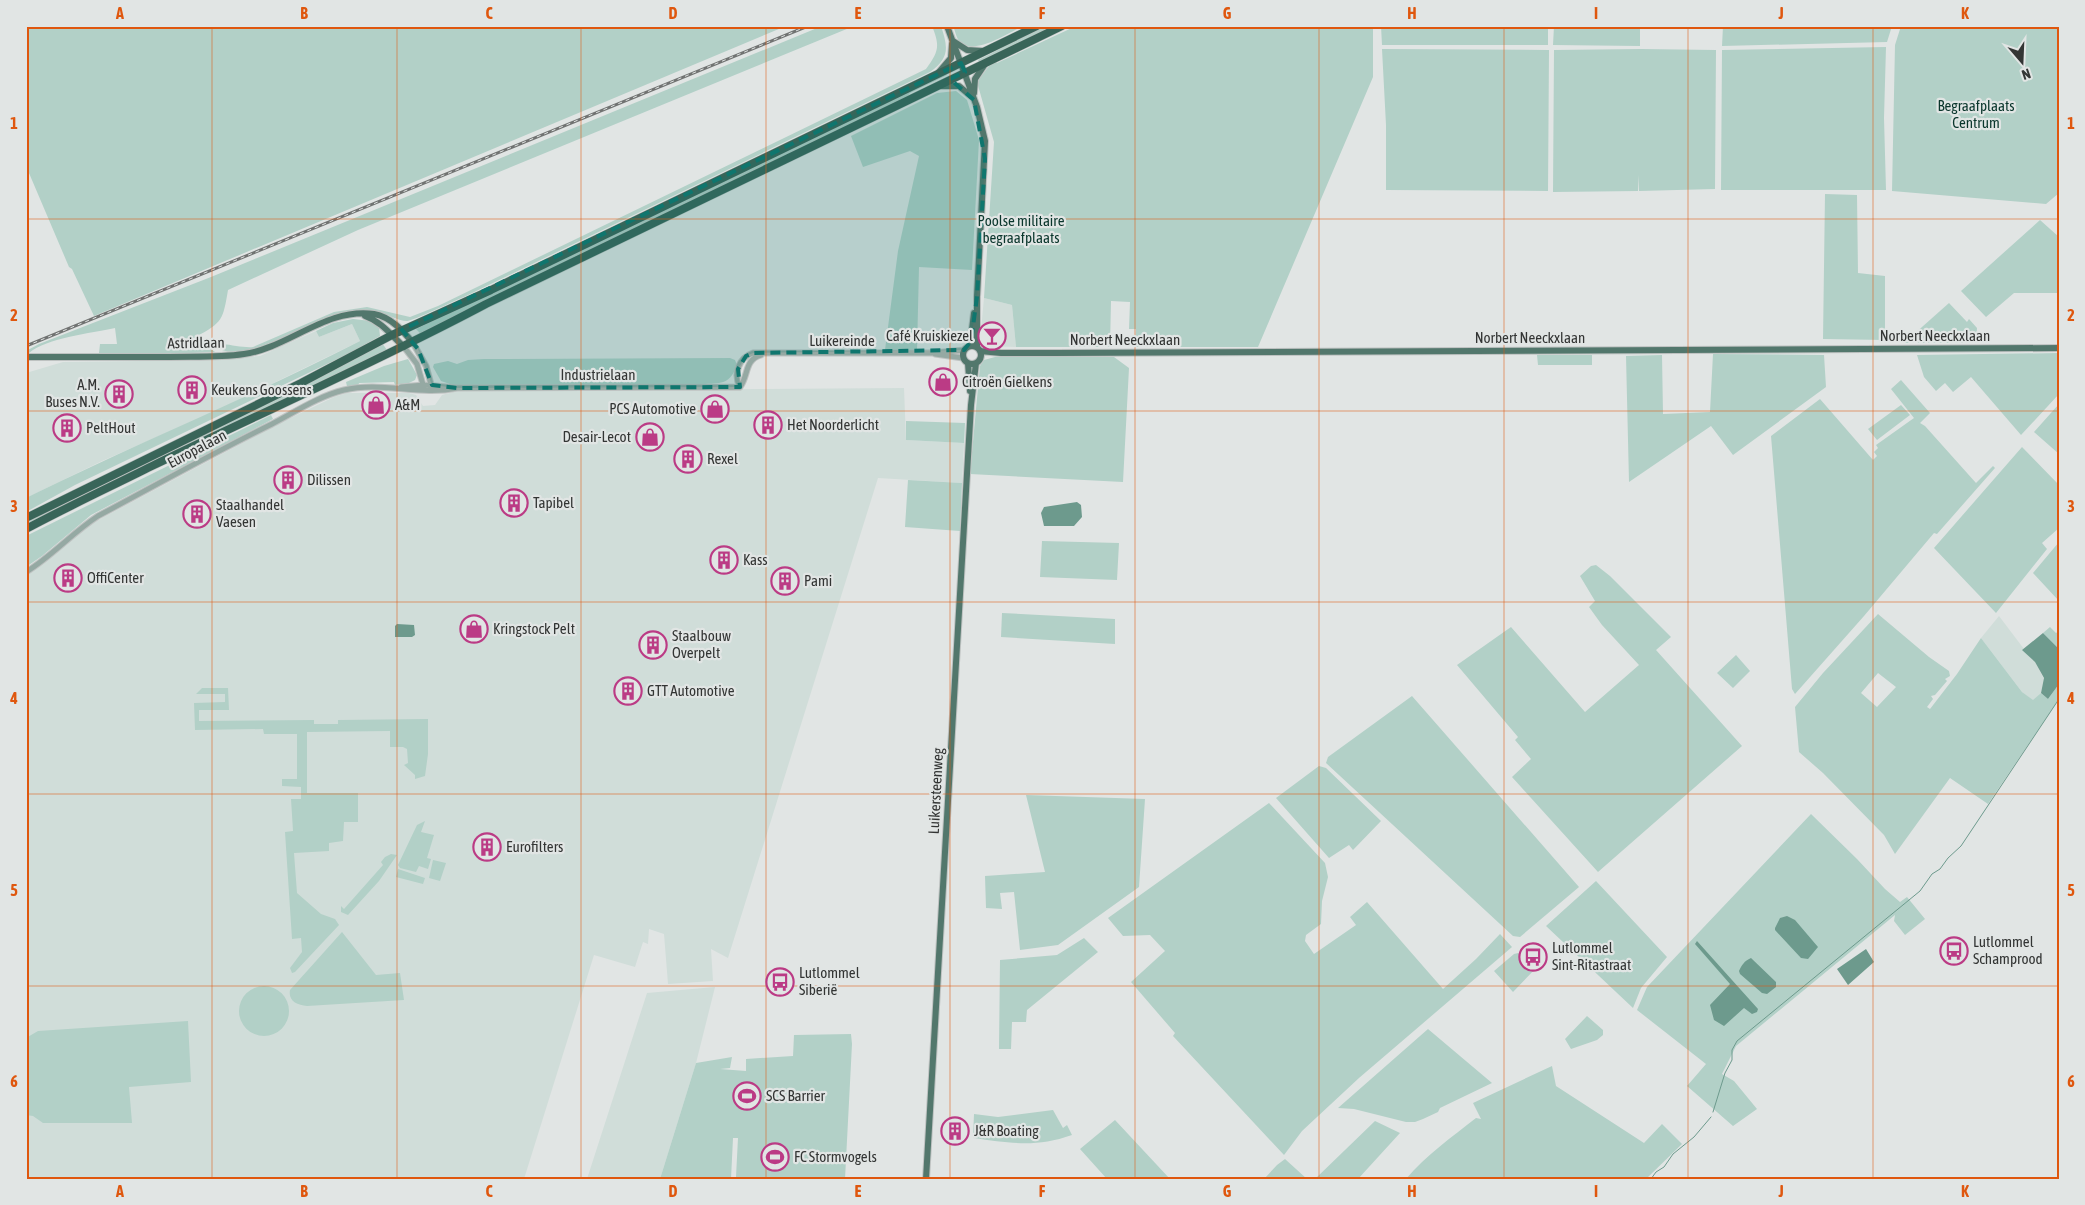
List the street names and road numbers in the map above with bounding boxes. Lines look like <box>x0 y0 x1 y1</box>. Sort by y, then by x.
street label: Norbert Neeckxlaan <box>1880 327 1990 344</box>
street label: Norbert Neeckxlaan <box>1475 329 1585 346</box>
street label: Norbert Neeckxlaan <box>1070 331 1180 348</box>
street label: Luikereinde <box>809 332 875 349</box>
street label: Astridlaan <box>167 334 225 351</box>
street label: Industrielaan <box>561 366 635 383</box>
street label: Europalaan <box>164 426 229 471</box>
street label: Luikersteenweg <box>925 747 946 835</box>

